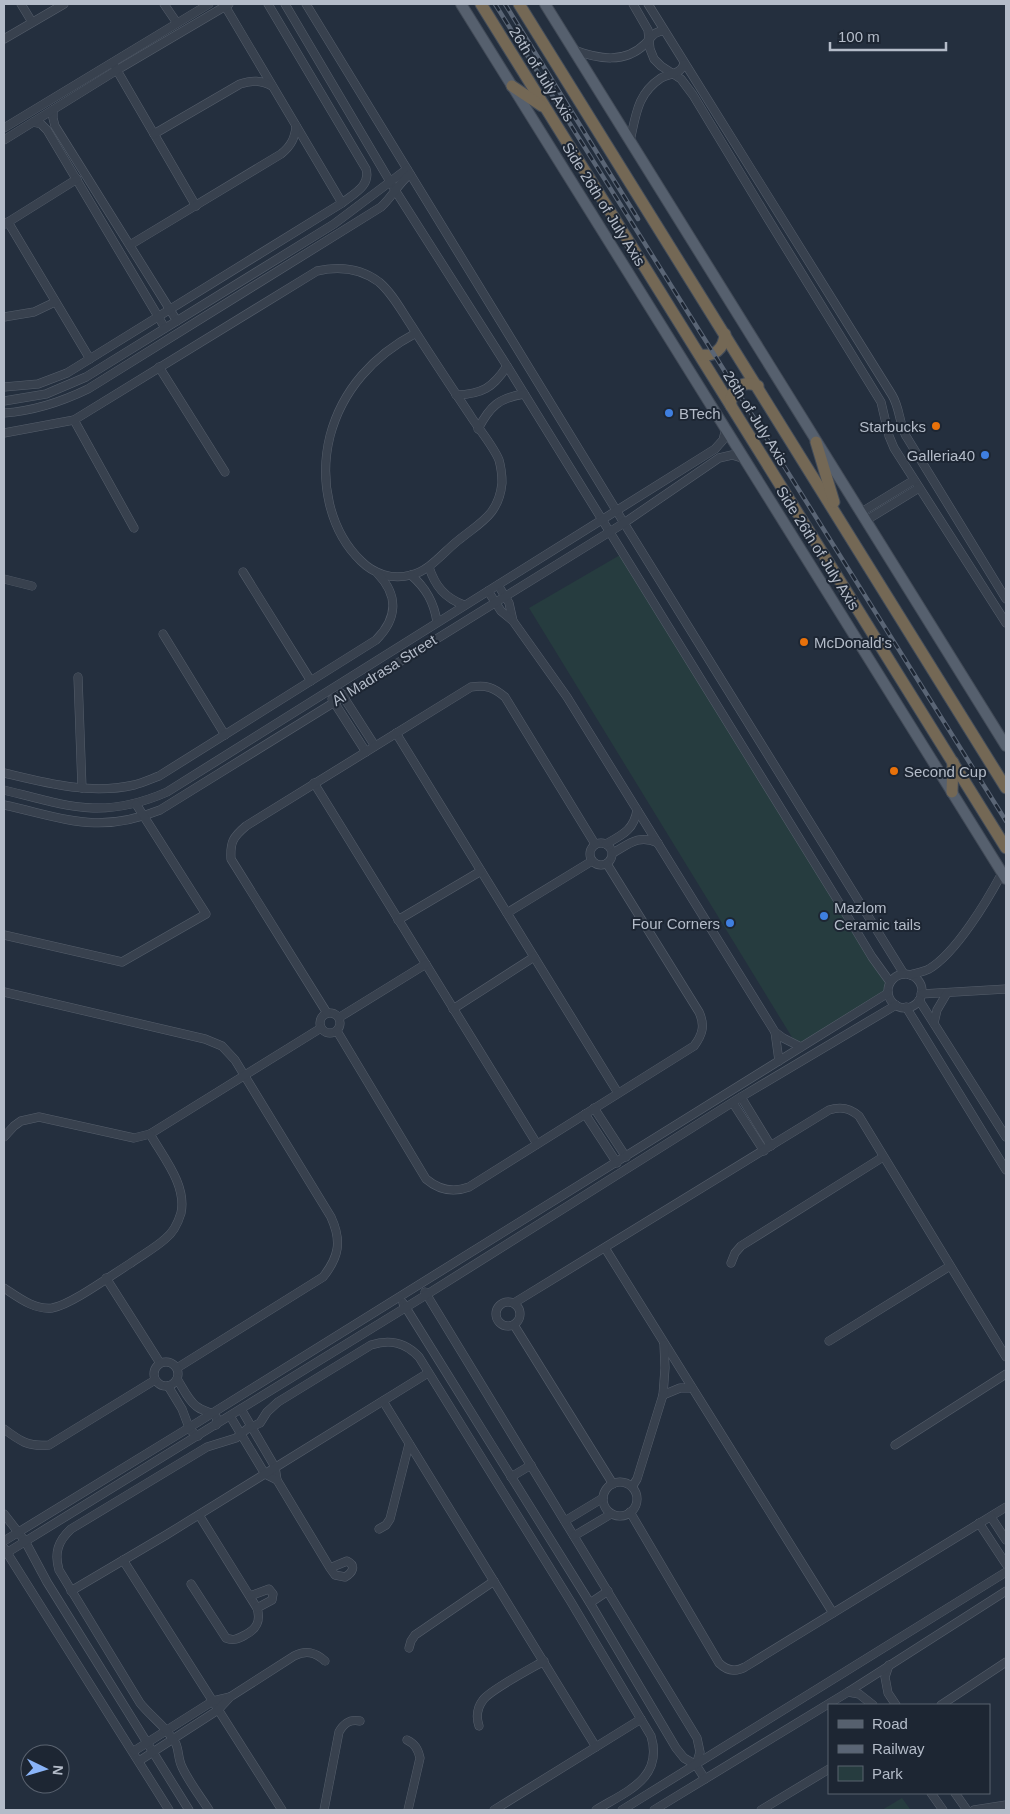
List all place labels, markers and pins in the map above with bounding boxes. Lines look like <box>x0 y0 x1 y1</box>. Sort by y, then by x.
place label: BTech <box>679 405 721 422</box>
marker: BTech <box>663 407 675 419</box>
place label: Starbucks <box>859 418 926 435</box>
marker: Starbucks <box>930 420 942 432</box>
place label: Galleria40 <box>907 447 975 464</box>
marker: Galleria40 <box>979 449 991 461</box>
place label: McDonald's <box>814 634 892 651</box>
marker: McDonald's <box>798 636 810 648</box>
place label: Second Cup <box>904 763 987 780</box>
marker: Second Cup <box>888 765 900 777</box>
place label: Mazlom Ceramic tails <box>834 899 921 933</box>
marker: Mazlom Ceramic tails <box>818 910 830 922</box>
place label: Four Corners <box>632 915 720 932</box>
marker: Four Corners <box>724 917 736 929</box>

